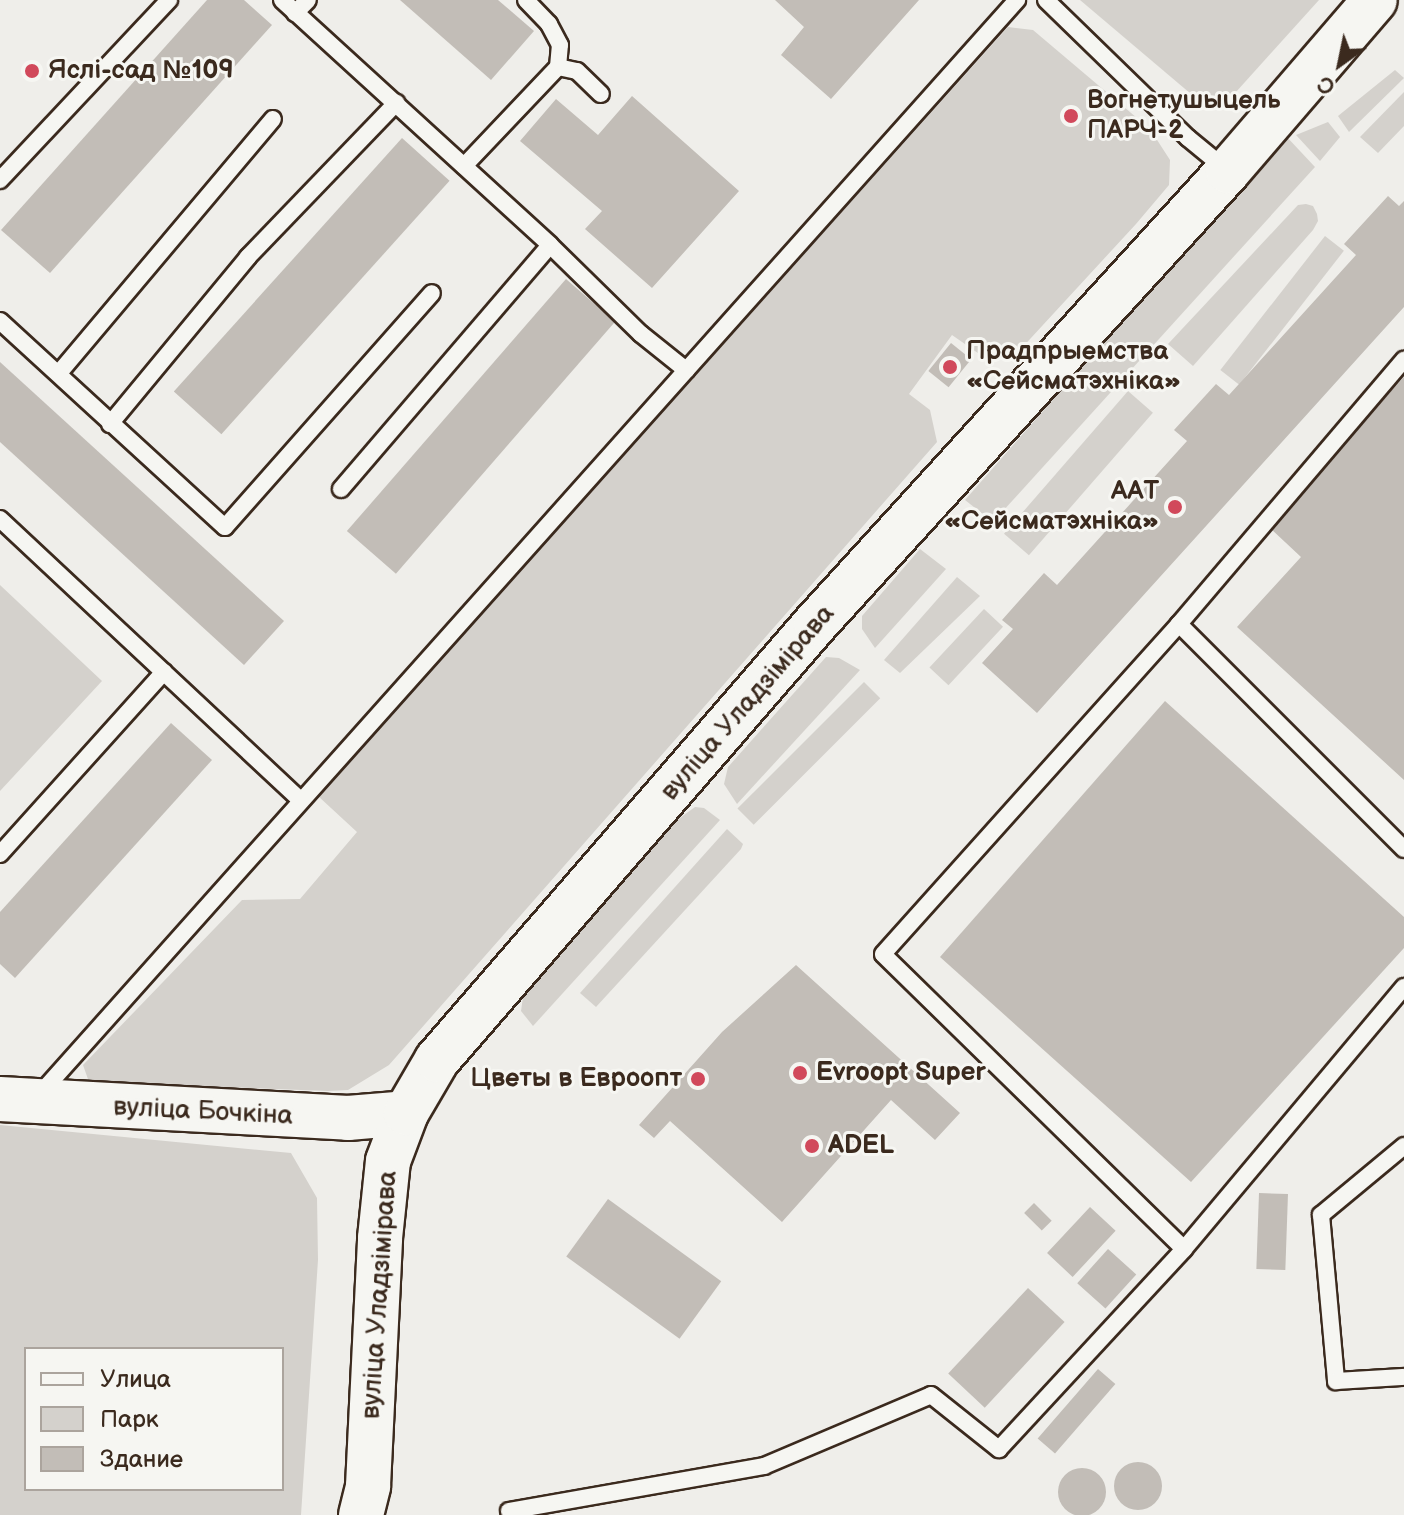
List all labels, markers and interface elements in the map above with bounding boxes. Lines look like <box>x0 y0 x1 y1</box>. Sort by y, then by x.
north arrow <box>1300 24 1380 104</box>
place label: Яслі-сад №109 <box>48 55 234 87</box>
marker: Яслі-сад №109 <box>23 62 41 80</box>
text: С <box>1313 69 1340 100</box>
place label: Вогнетушыцель ПАРЧ-2 <box>1087 85 1280 146</box>
marker: Вогнетушыцель ПАРЧ-2 <box>1062 107 1080 125</box>
place label: Прадпрыемства «Сейсматэхніка» <box>966 336 1181 398</box>
marker: Прадпрыемства «Сейсматэхніка» <box>941 358 959 376</box>
place label: ААТ «Сейсматэхніка» <box>944 476 1159 538</box>
marker: ААТ «Сейсматэхніка» <box>1166 498 1184 516</box>
street label: вуліца Уладзімірава <box>655 599 841 807</box>
place label: Evroopt Super <box>816 1057 986 1089</box>
place label: Цветы в Евроопт <box>471 1063 682 1095</box>
marker: Evroopt Super <box>791 1064 809 1082</box>
marker: Цветы в Евроопт <box>689 1070 707 1088</box>
street label: вуліца Бочкіна <box>112 1092 294 1132</box>
place label: ADEL <box>828 1130 894 1162</box>
marker: ADEL <box>803 1137 821 1155</box>
street label: вуліца Уладзімірава <box>356 1170 404 1420</box>
legend <box>24 1347 284 1491</box>
text: Улица <box>100 1365 171 1394</box>
text: Парк <box>100 1405 158 1434</box>
text: Здание <box>100 1445 183 1474</box>

